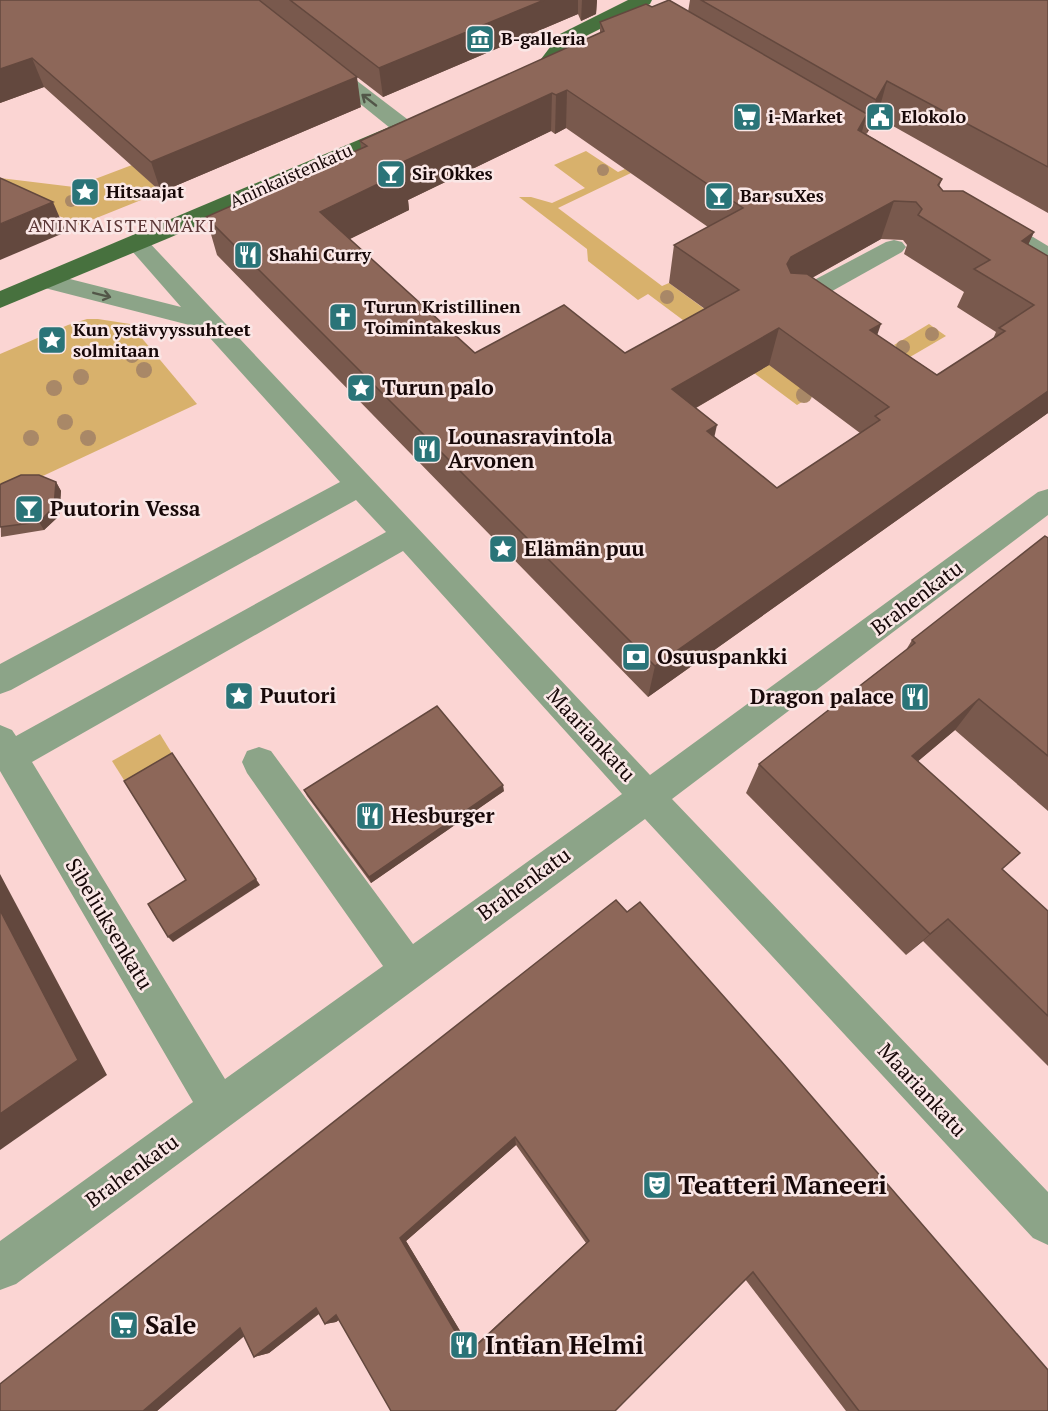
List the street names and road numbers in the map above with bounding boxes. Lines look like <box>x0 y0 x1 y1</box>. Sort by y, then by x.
street label: Aninkaistenkatu <box>225 137 356 213</box>
street label: Brahenkatu <box>865 553 968 641</box>
street label: Maariankatu <box>541 682 642 787</box>
street label: Brahenkatu <box>471 840 575 926</box>
street label: Sibeliuksenkatu <box>60 853 160 994</box>
street label: Maariankatu <box>872 1037 973 1142</box>
street label: Brahenkatu <box>79 1127 183 1213</box>

